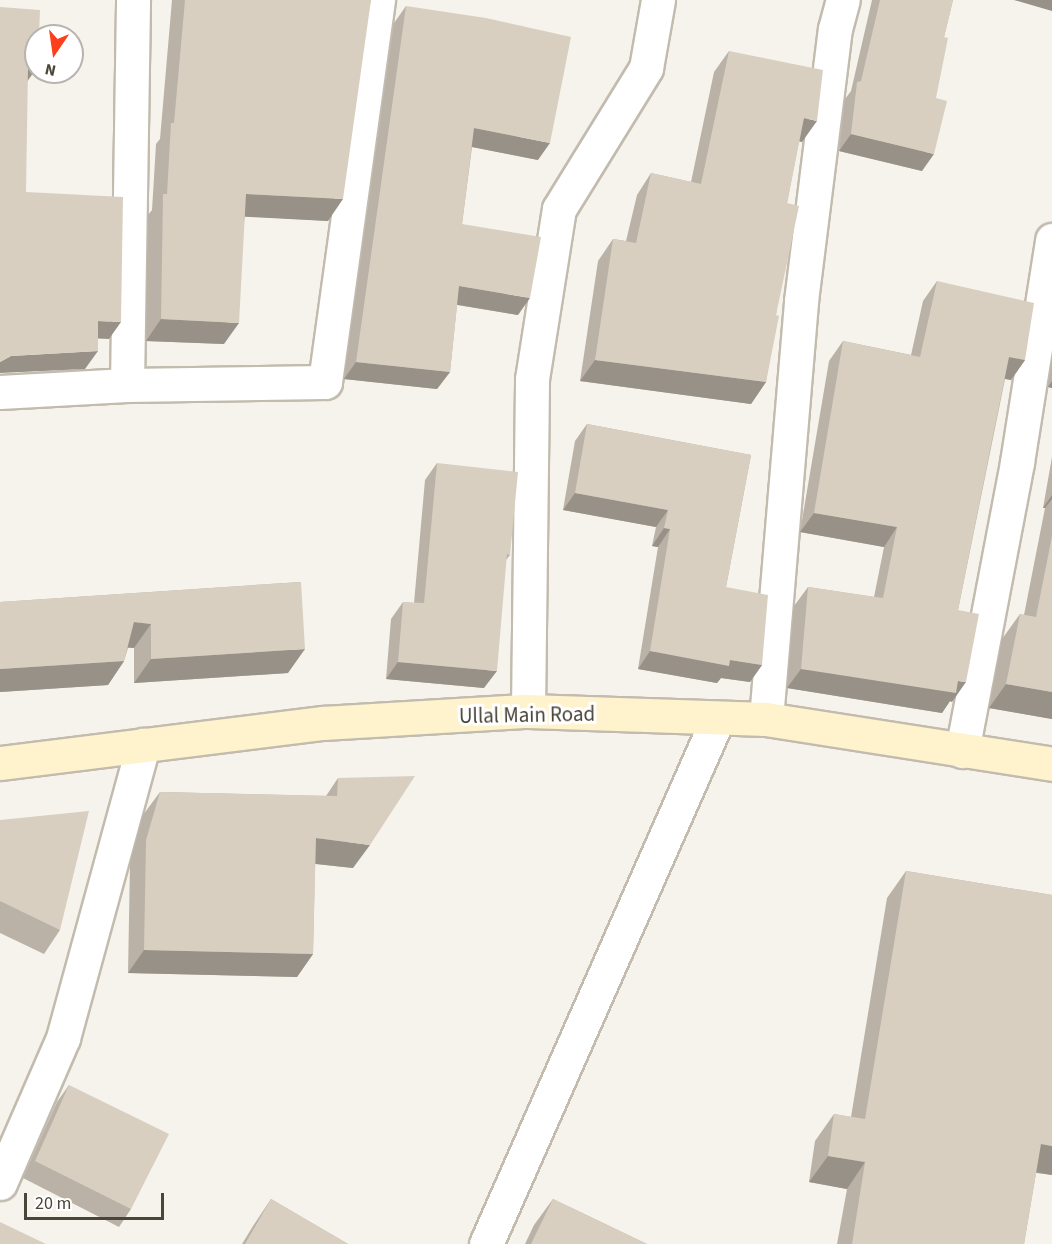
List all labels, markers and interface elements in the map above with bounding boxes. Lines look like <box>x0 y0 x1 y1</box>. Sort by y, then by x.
north arrow <box>24 24 84 84</box>
text: N <box>43 58 58 82</box>
street label: Ullal Main Road <box>459 701 595 729</box>
scale bar <box>27 1181 166 1219</box>
text: 20 m <box>35 1191 71 1216</box>

